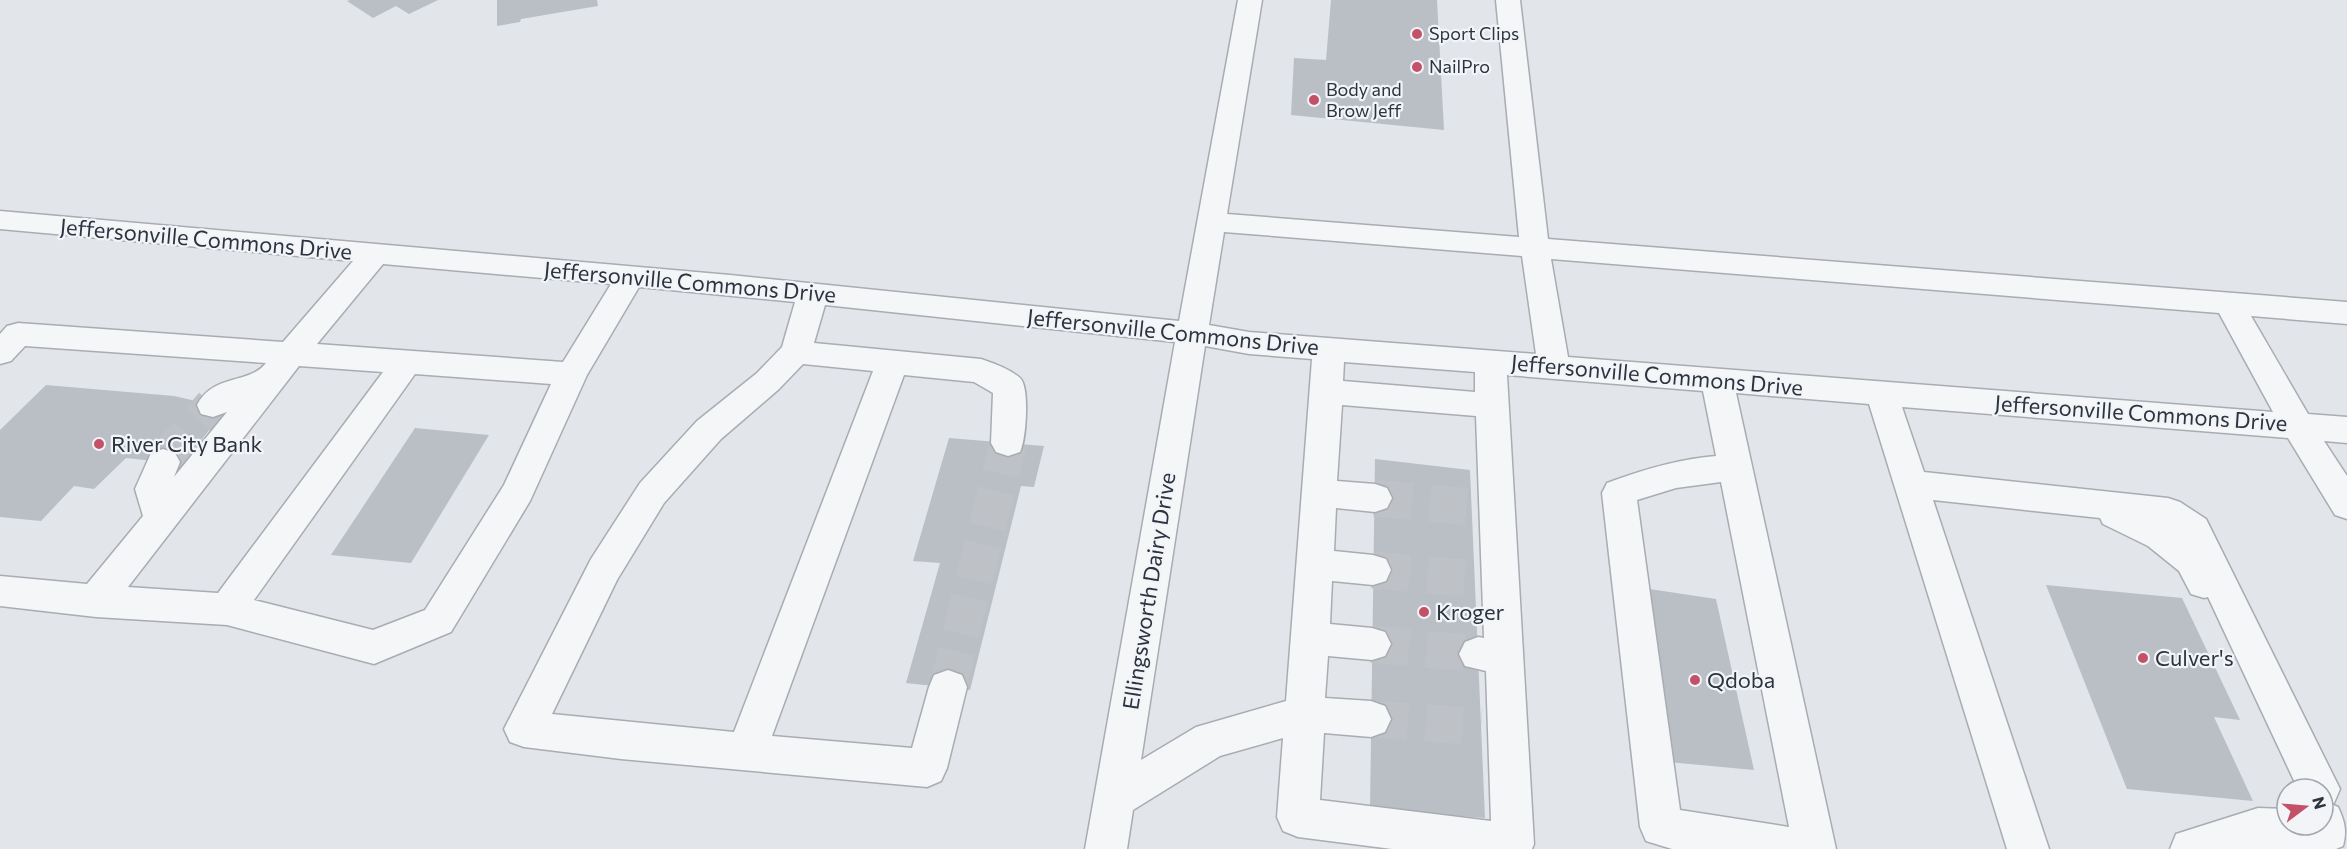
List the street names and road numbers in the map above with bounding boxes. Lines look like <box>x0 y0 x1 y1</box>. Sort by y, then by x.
street label: Jeffersonville Commons Drive <box>59 212 353 265</box>
street label: Jeffersonville Commons Drive <box>543 255 837 308</box>
street label: Jeffersonville Commons Drive <box>1026 303 1320 360</box>
street label: Jeffersonville Commons Drive <box>1510 348 1804 401</box>
street label: Jeffersonville Commons Drive <box>1994 389 2288 436</box>
street label: Ellingsworth Dairy Drive <box>1116 470 1181 712</box>

